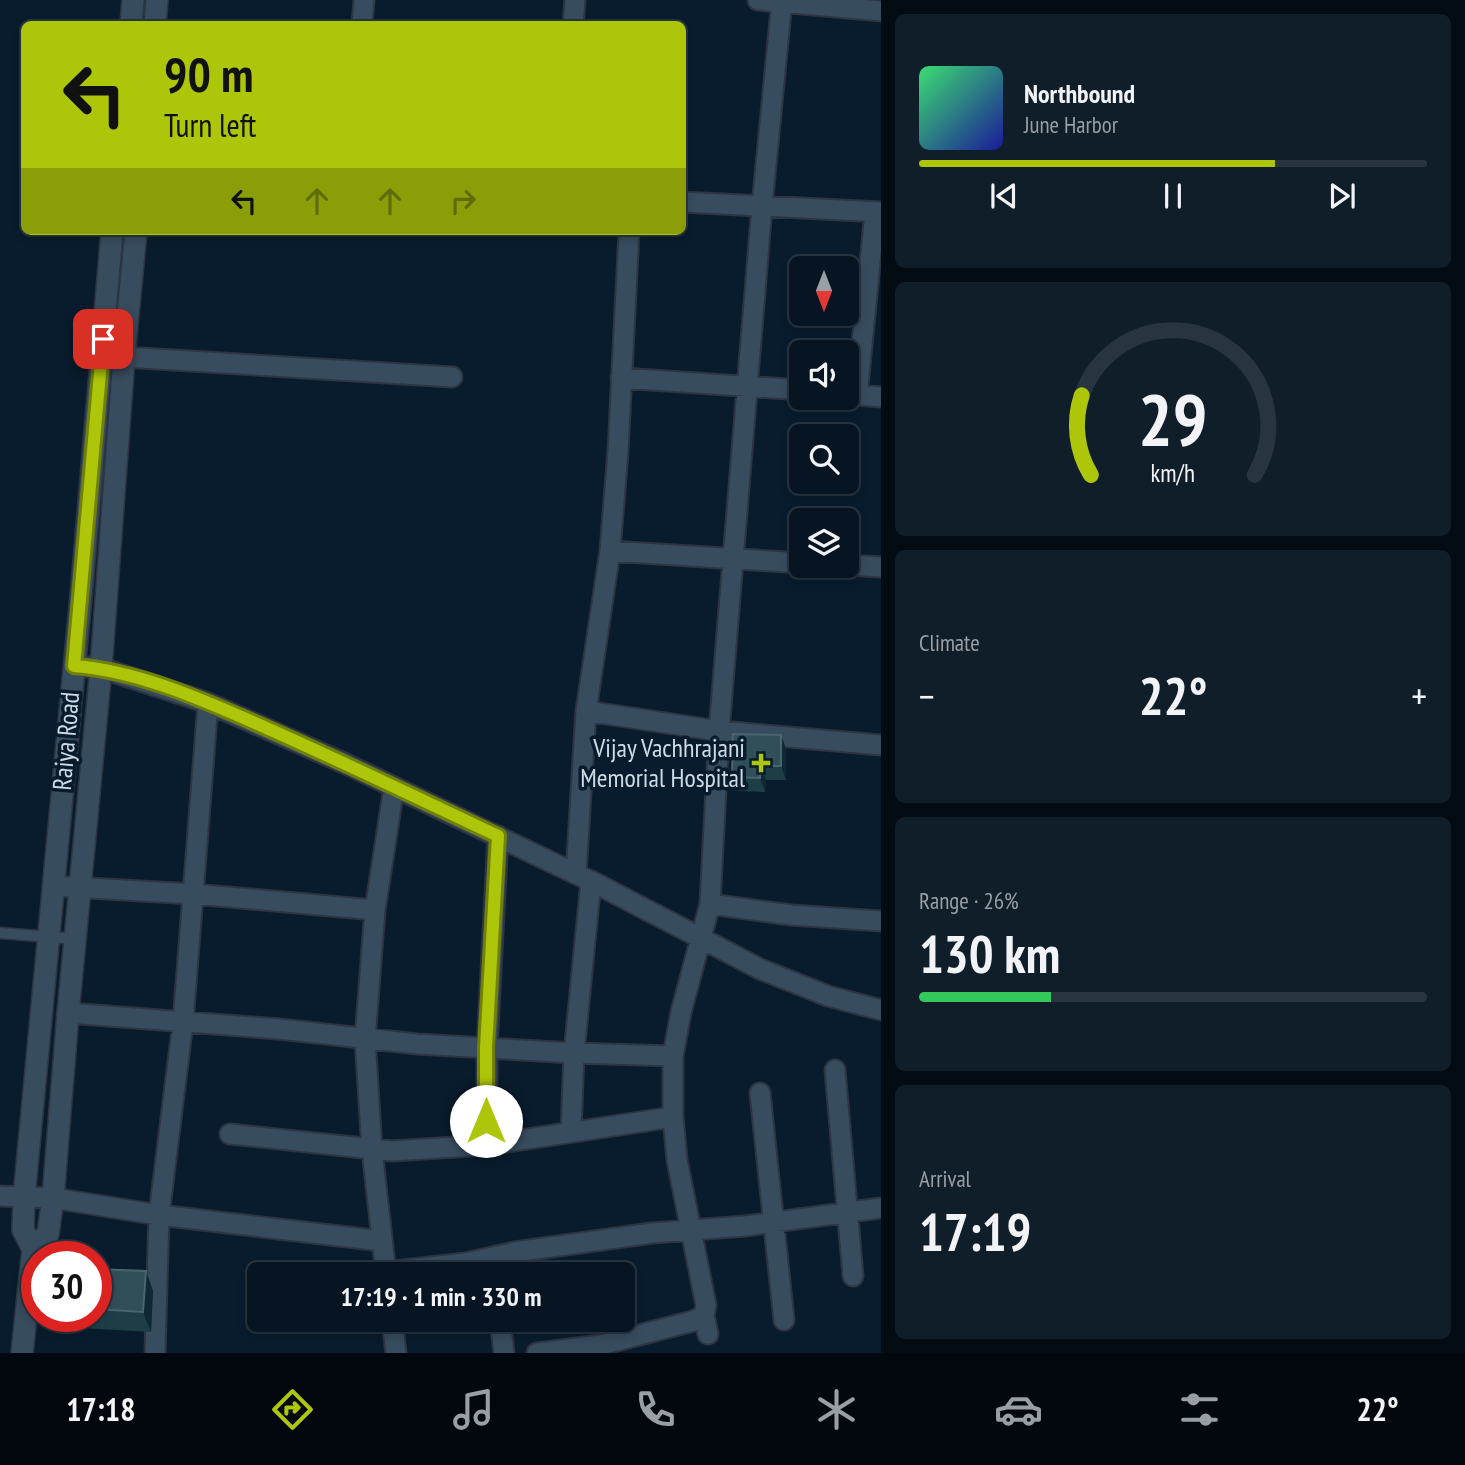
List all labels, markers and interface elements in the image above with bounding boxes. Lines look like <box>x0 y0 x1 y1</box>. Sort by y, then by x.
text: 90 m <box>164 42 253 106</box>
icon: left <box>49 49 140 140</box>
text: Northbound <box>1024 77 1135 110</box>
text: Turn left <box>164 104 256 146</box>
text: June Harbor <box>1024 110 1118 139</box>
icon: previous <box>985 177 1023 215</box>
icon: pause <box>1154 177 1192 215</box>
icon: next <box>1323 177 1361 215</box>
icon: left <box>225 182 263 220</box>
icon: ahead <box>298 182 336 220</box>
icon: ahead <box>371 182 409 220</box>
icon: right <box>444 182 482 220</box>
north arrow <box>789 256 859 326</box>
map controls <box>789 256 859 578</box>
pin <box>73 309 133 369</box>
icon: arrive <box>84 320 122 358</box>
button: sound <box>789 340 859 410</box>
text: 29 <box>1138 371 1208 465</box>
button: search <box>789 424 859 494</box>
text: km/h <box>1151 456 1195 488</box>
button: layers <box>789 508 859 578</box>
text: Climate <box>919 628 980 657</box>
text: 22° <box>1139 662 1207 729</box>
text: − <box>919 671 935 720</box>
text: + <box>1411 671 1427 720</box>
street label: Raiya Road <box>45 690 86 791</box>
place label: Vijay Vachhrajani Memorial Hospital <box>580 731 745 794</box>
marker: Vijay Vachhrajani Memorial Hospital <box>751 753 771 773</box>
text: Range · 26% <box>919 886 1019 915</box>
text: 130 km <box>919 920 1060 987</box>
position arrow <box>449 1084 523 1158</box>
text: Arrival <box>919 1164 971 1193</box>
text: 17:19 <box>919 1198 1031 1265</box>
speed limit sign: 30 <box>21 1241 112 1332</box>
text: 17:19 · 1 min · 330 m <box>341 1280 541 1313</box>
icon: directions <box>268 1385 317 1434</box>
icon: music <box>449 1385 498 1434</box>
icon: phone <box>631 1385 680 1434</box>
icon: climate <box>812 1385 861 1434</box>
icon: car <box>994 1385 1043 1434</box>
icon: filters <box>1175 1385 1224 1434</box>
text: 17:18 <box>66 1388 135 1430</box>
text: 22° <box>1357 1388 1399 1430</box>

